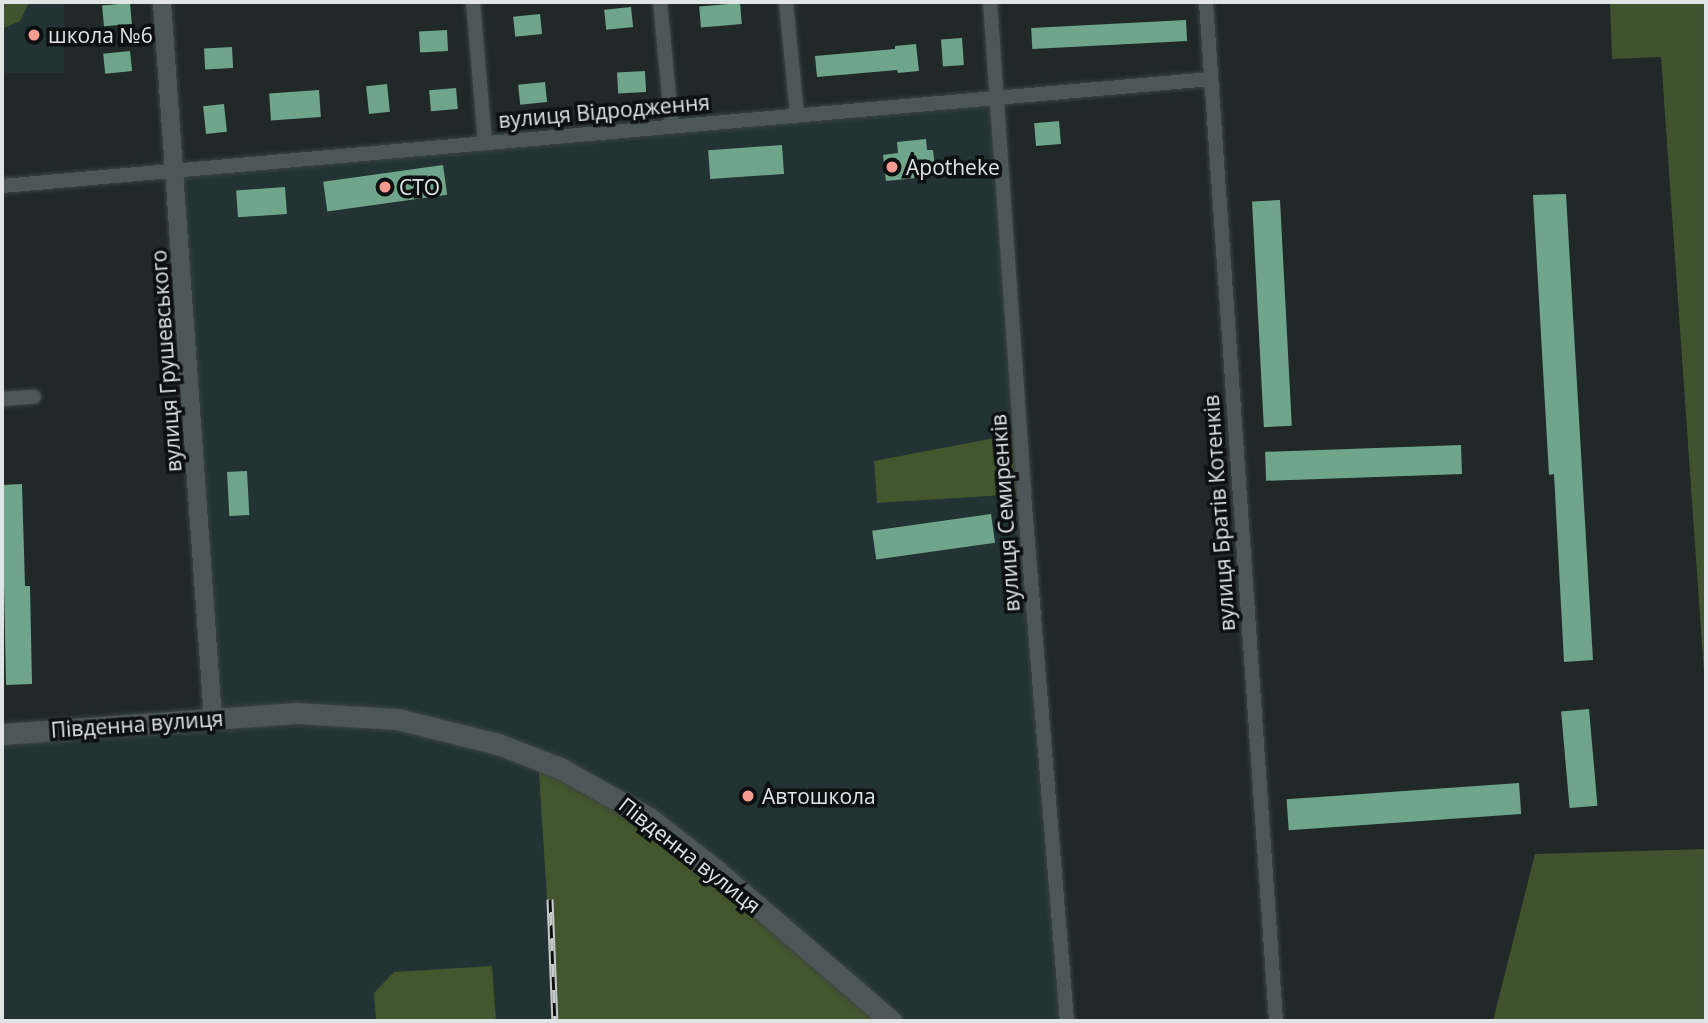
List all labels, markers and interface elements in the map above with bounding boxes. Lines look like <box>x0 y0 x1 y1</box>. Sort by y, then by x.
place label: школа №6 <box>48 22 153 48</box>
marker: школа №6 <box>26 27 42 43</box>
street label: вулиця Відродження <box>497 89 711 133</box>
place label: Apotheke <box>906 154 1000 180</box>
marker: Apotheke <box>884 159 900 175</box>
place label: СТО <box>399 174 440 200</box>
marker: СТО <box>377 179 393 195</box>
street label: вулиця Грушевського <box>146 249 186 473</box>
street label: вулиця Братів Котенків <box>1198 394 1240 632</box>
street label: вулиця Семиренків <box>986 413 1024 613</box>
street label: Південна вулиця <box>50 705 224 743</box>
place label: Автошкола <box>762 783 876 809</box>
marker: Автошкола <box>740 788 756 804</box>
street label: Південна вулиця <box>614 792 766 918</box>

